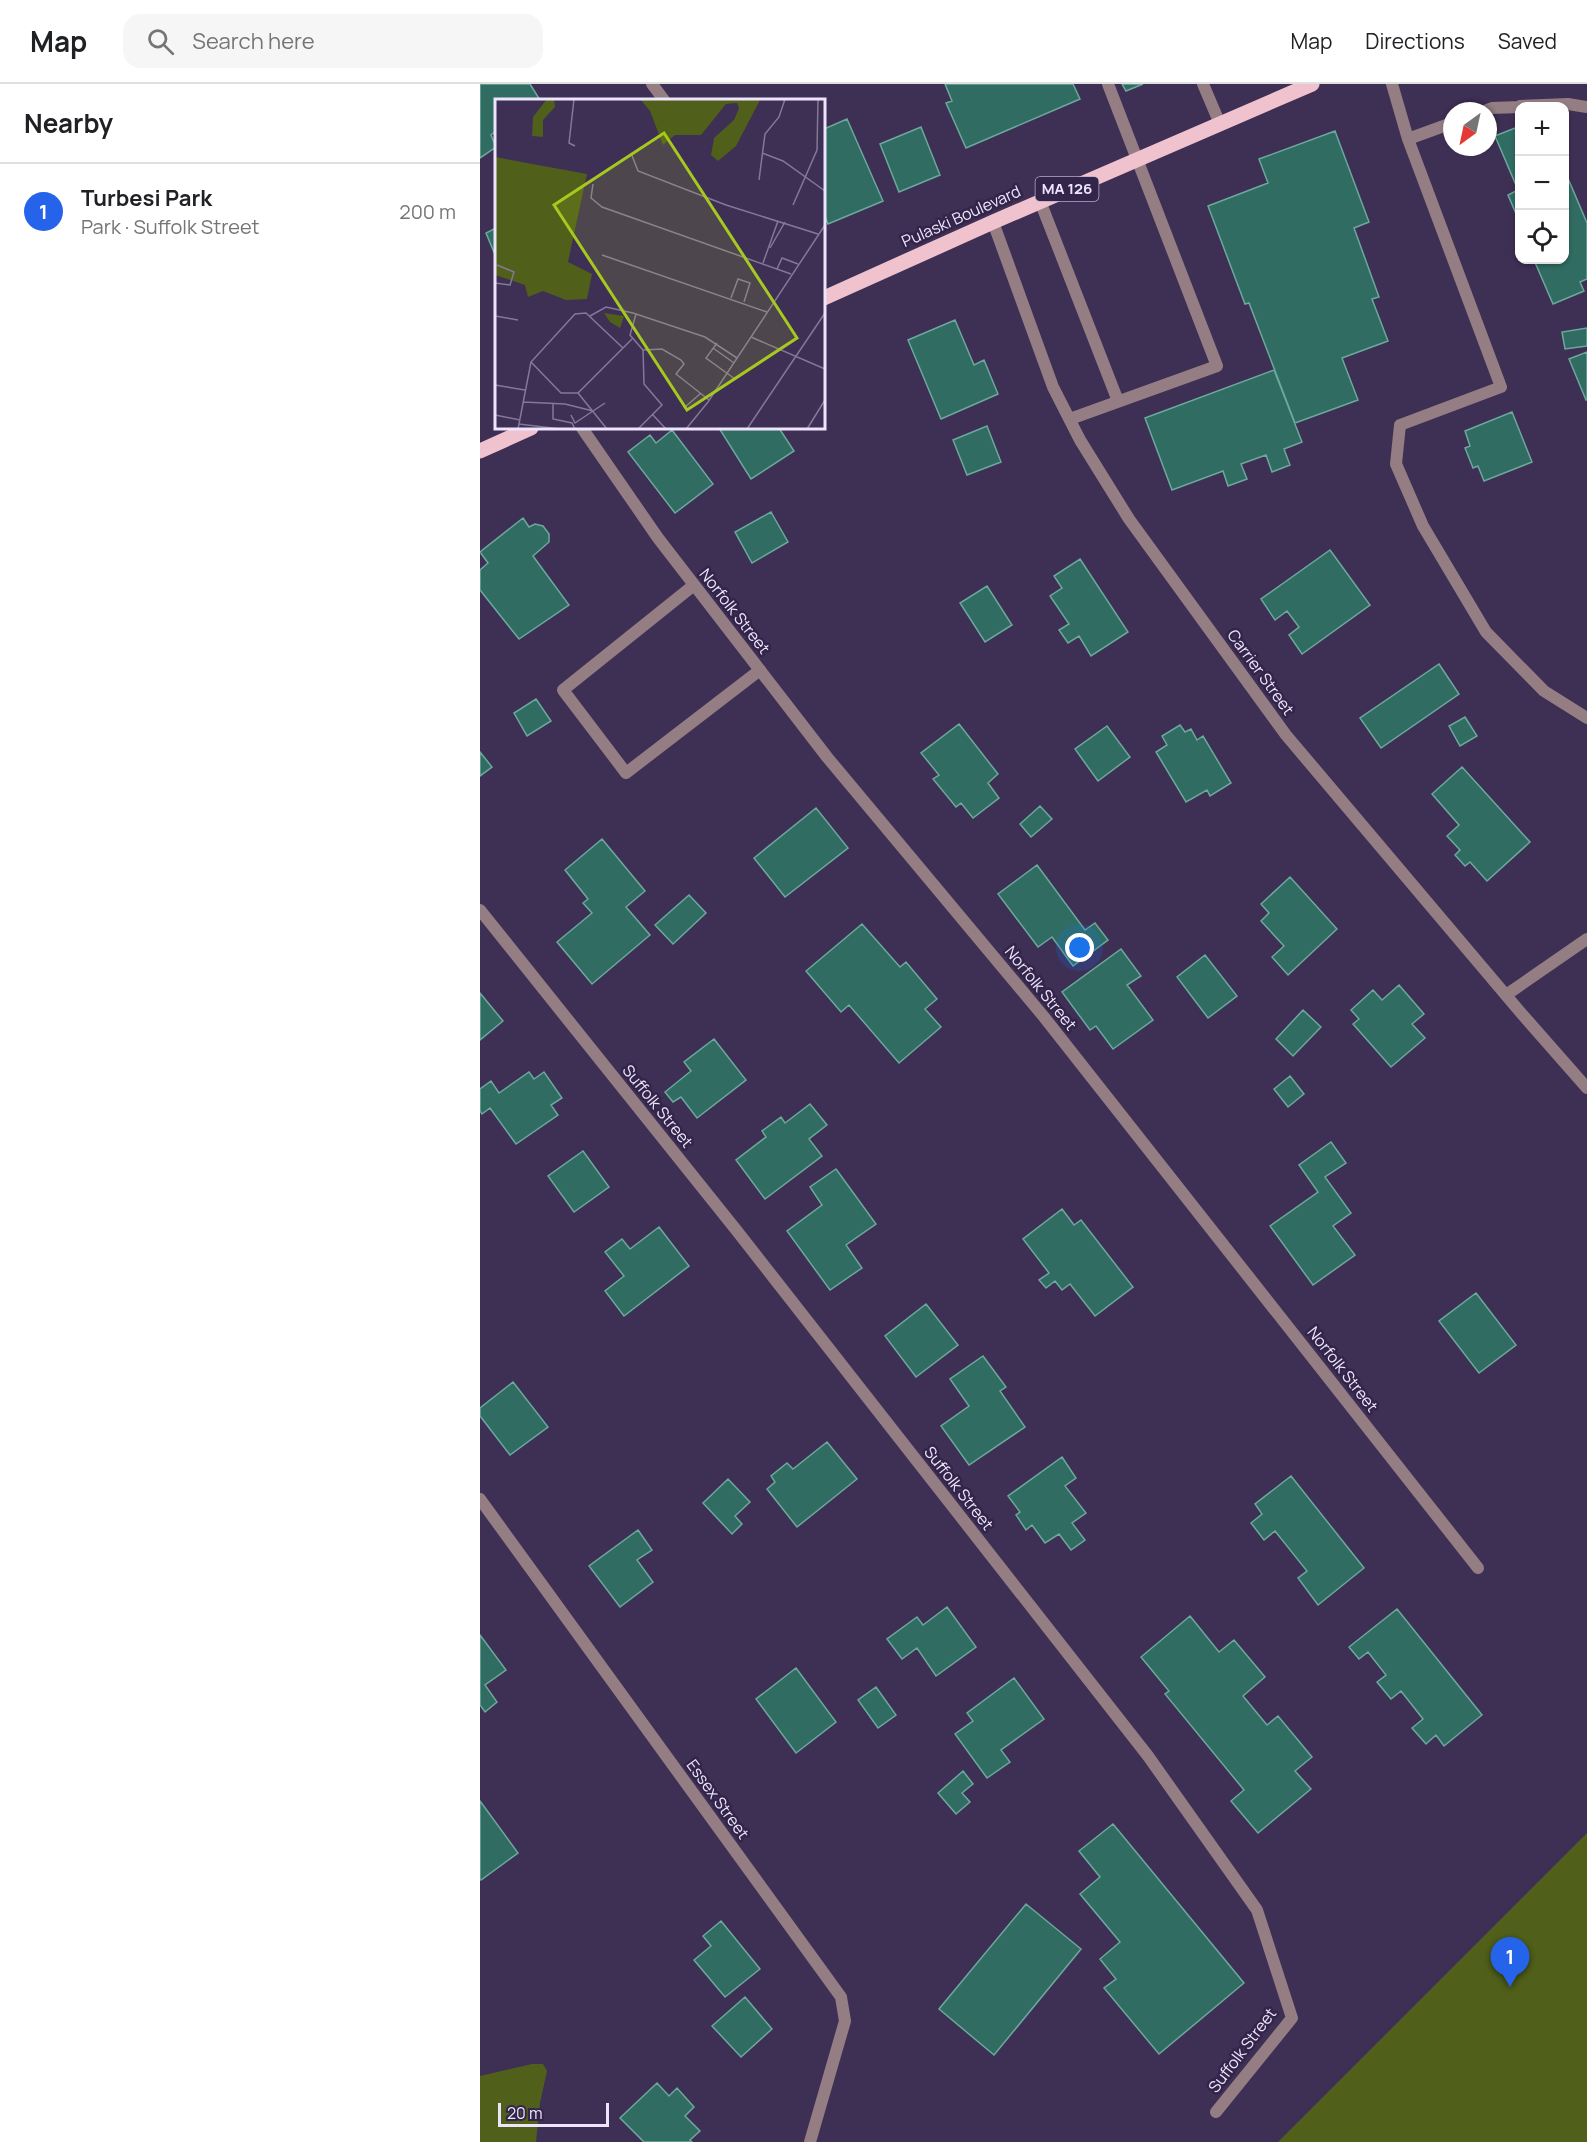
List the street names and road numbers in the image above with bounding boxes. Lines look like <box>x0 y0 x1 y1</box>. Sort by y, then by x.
road number: MA 126 <box>1036 177 1098 201</box>
street label: Pulaski Boulevard <box>898 180 1024 252</box>
street label: Norfolk Street <box>695 564 775 658</box>
street label: Carrier Street <box>1222 625 1300 719</box>
street label: Norfolk Street <box>1000 941 1082 1035</box>
street label: Suffolk Street <box>618 1060 698 1152</box>
street label: Norfolk Street <box>1303 1322 1383 1416</box>
street label: Suffolk Street <box>919 1441 999 1535</box>
street label: Essex Street <box>682 1755 754 1843</box>
street label: Suffolk Street <box>1203 2003 1281 2097</box>

